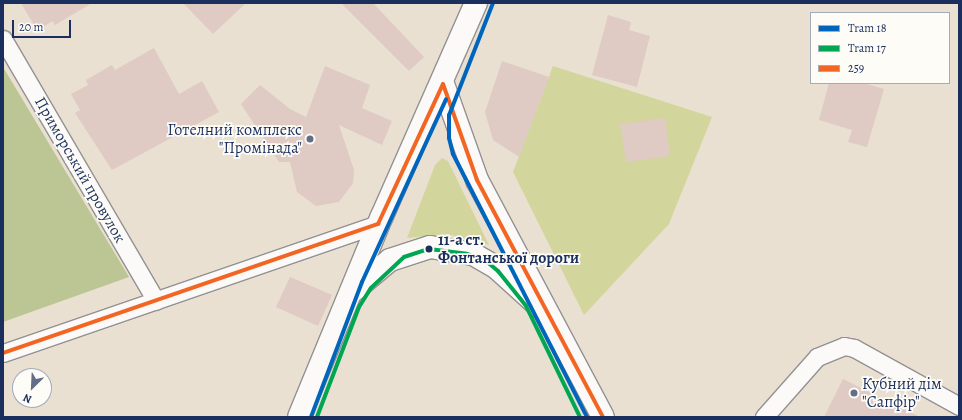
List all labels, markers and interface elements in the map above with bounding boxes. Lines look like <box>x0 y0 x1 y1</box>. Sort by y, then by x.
scale bar <box>14 12 73 38</box>
legend <box>810 12 950 84</box>
text: 20 m <box>19 19 43 35</box>
text: Tram 18 <box>848 20 887 36</box>
text: Tram 17 <box>848 40 886 56</box>
text: 259 <box>848 60 864 76</box>
street label: Приморський провулок <box>30 94 130 246</box>
place label: Готелний комплекс "Промінада" <box>168 120 302 158</box>
marker: Готелний комплекс "Промінада" <box>305 134 315 144</box>
place label: 11-а ст. Фонтанської дороги <box>438 230 579 268</box>
marker: 11-а ст. Фонтанської дороги <box>422 242 436 256</box>
north arrow <box>12 368 52 408</box>
place label: Кубний дім "Сапфір" <box>862 374 942 412</box>
marker: Кубний дім "Сапфір" <box>849 388 859 398</box>
text: N <box>21 390 34 407</box>

